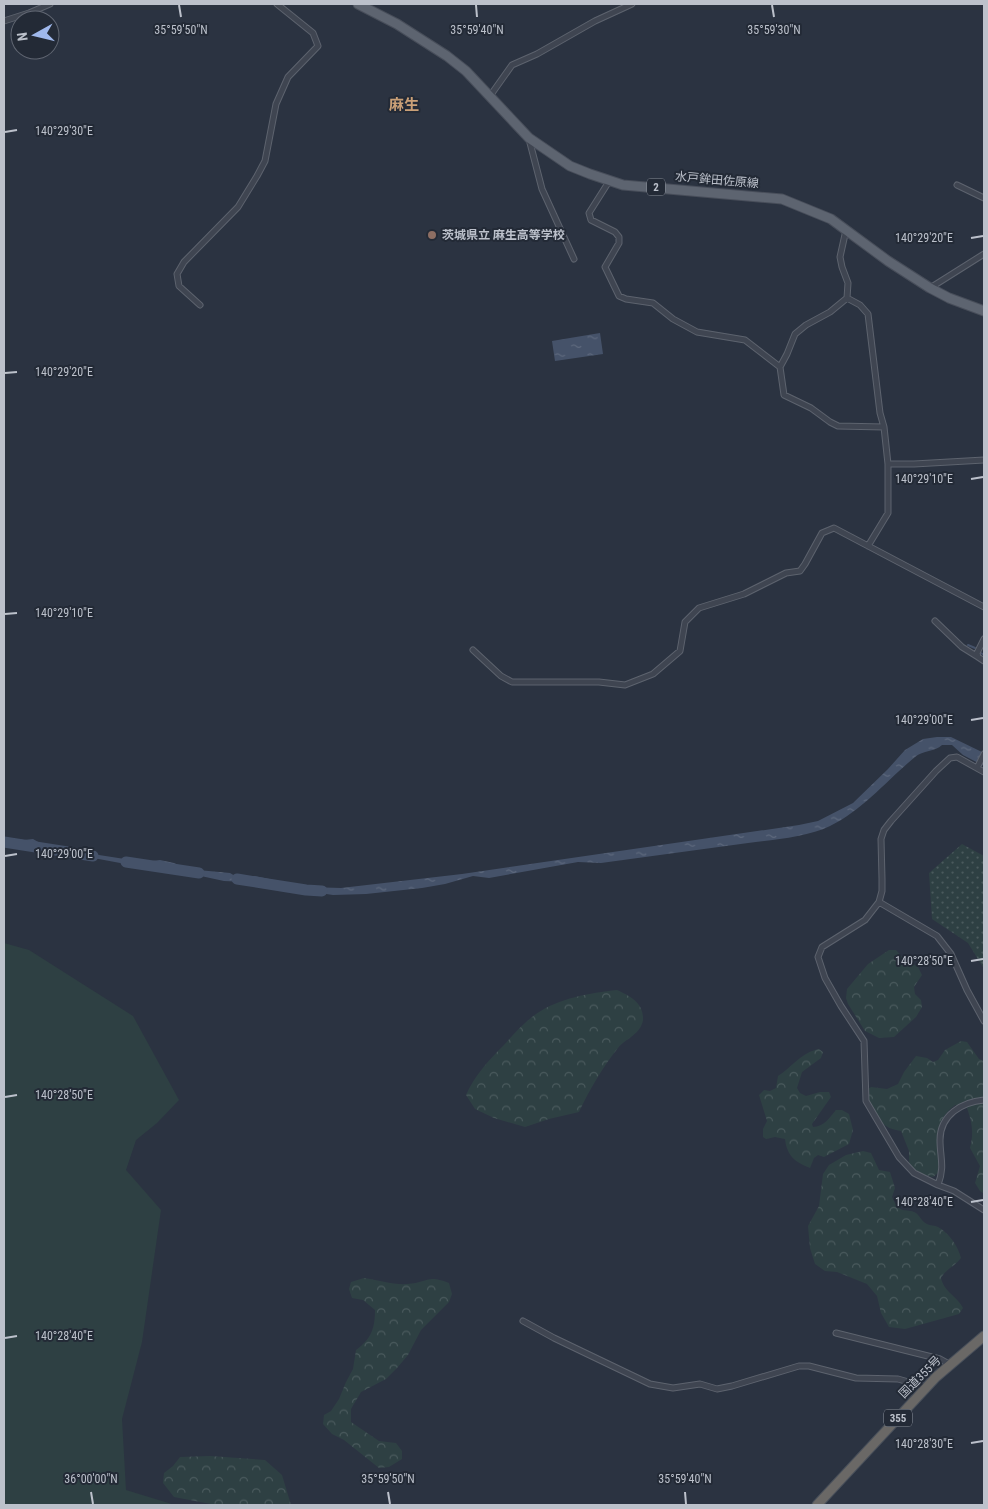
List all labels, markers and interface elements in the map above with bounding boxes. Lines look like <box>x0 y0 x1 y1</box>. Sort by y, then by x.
north arrow <box>10 10 60 60</box>
text: 35°59'50"N <box>154 23 208 37</box>
text: 35°59'40"N <box>450 23 504 37</box>
text: 35°59'30"N <box>747 23 801 37</box>
text: N <box>14 31 31 42</box>
district label: 麻生 <box>389 96 419 114</box>
text: 140°29'30"E <box>35 124 93 138</box>
street label: 水戸鉾田佐原線 <box>675 169 759 191</box>
road number: 2 <box>647 178 665 196</box>
place label: 茨城県立 麻生高等学校 <box>442 228 565 242</box>
marker: 茨城県立 麻生高等学校 <box>426 229 438 241</box>
text: 140°29'20"E <box>895 231 953 245</box>
text: 140°29'20"E <box>35 365 93 379</box>
text: 140°29'10"E <box>895 472 953 486</box>
text: 140°29'10"E <box>35 606 93 620</box>
text: 140°29'00"E <box>895 713 953 727</box>
text: 140°29'00"E <box>35 847 93 861</box>
text: 140°28'50"E <box>895 954 953 968</box>
text: 140°28'50"E <box>35 1088 93 1102</box>
text: 140°28'40"E <box>895 1195 953 1209</box>
text: 140°28'40"E <box>35 1329 93 1343</box>
street label: 国道355号 <box>896 1353 944 1401</box>
road number: 355 <box>884 1410 912 1426</box>
text: 140°28'30"E <box>895 1437 953 1451</box>
text: 36°00'00"N <box>64 1472 118 1486</box>
text: 35°59'50"N <box>361 1472 415 1486</box>
text: 35°59'40"N <box>658 1472 712 1486</box>

